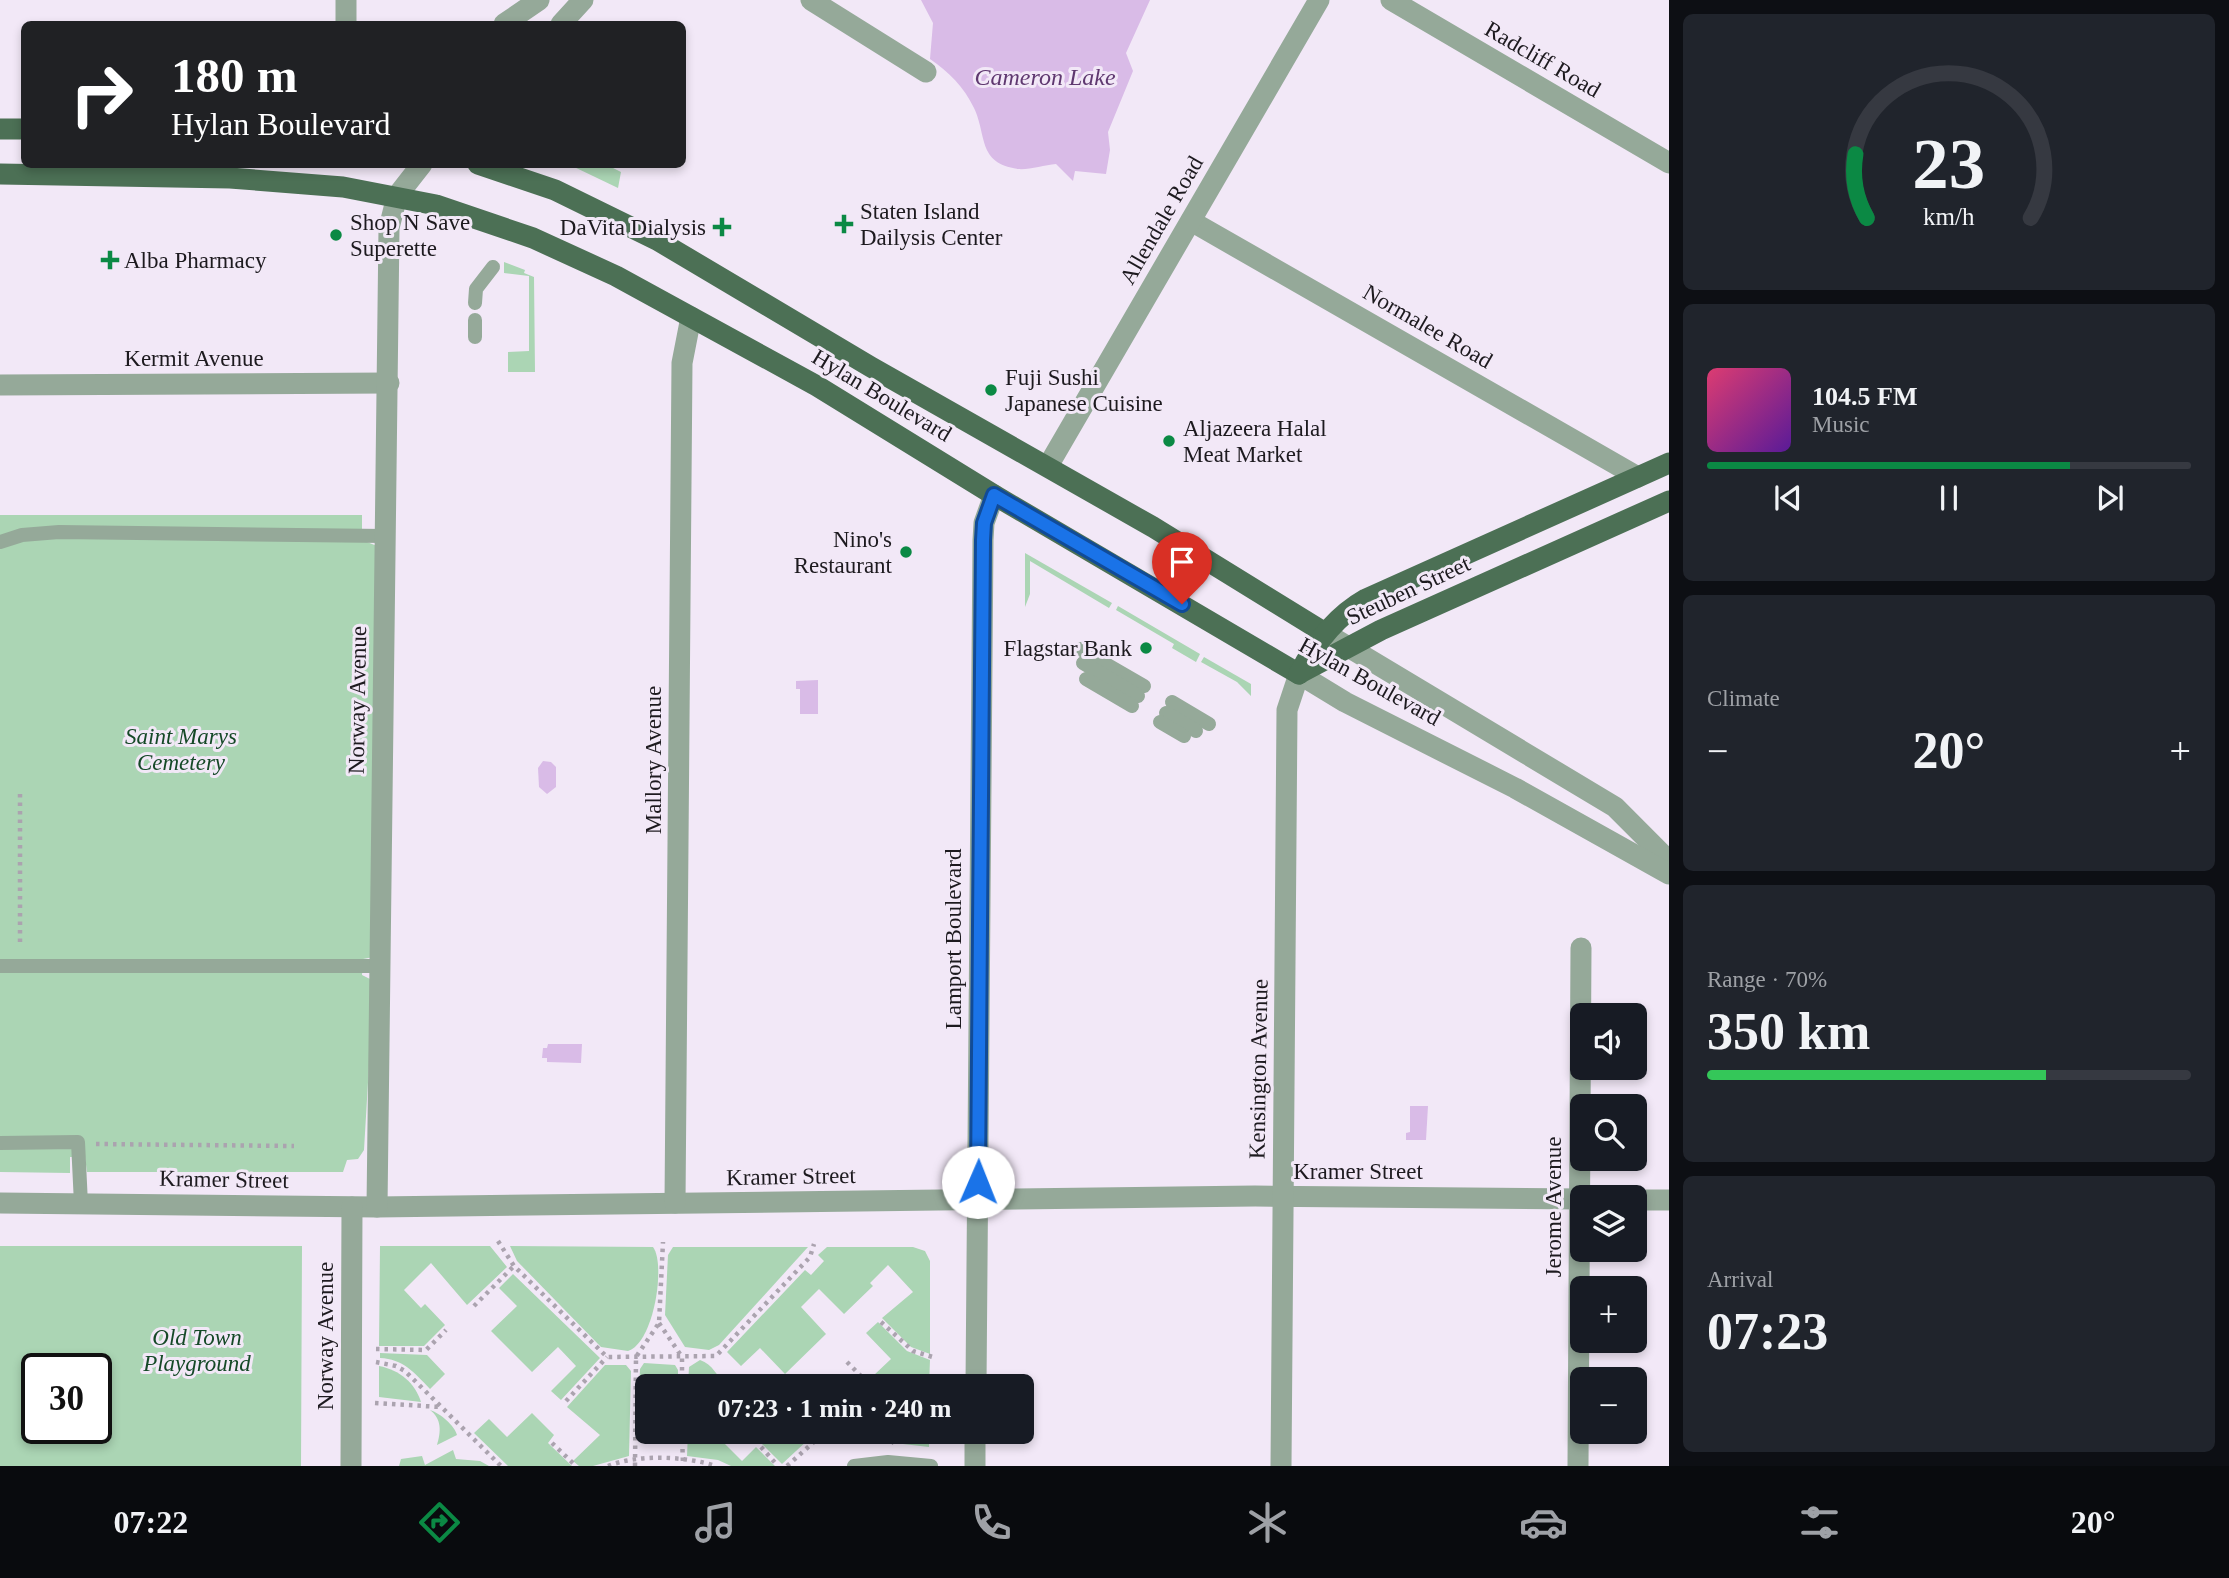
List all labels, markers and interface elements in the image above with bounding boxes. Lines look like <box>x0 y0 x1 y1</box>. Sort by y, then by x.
street label: Radcliff Road <box>1481 16 1605 103</box>
text: 180 m <box>171 48 298 103</box>
icon: right <box>56 49 147 140</box>
water label: Cameron Lake <box>974 64 1116 90</box>
text: Hylan Boulevard <box>171 106 391 142</box>
text: 23 <box>1913 124 1985 205</box>
street label: Allendale Road <box>1115 151 1208 289</box>
place label: Staten Island Dailysis Center <box>860 199 1003 250</box>
text: km/h <box>1923 203 1975 230</box>
place label: Shop N Save Superette <box>350 210 470 261</box>
marker: Staten Island Dailysis Center <box>834 214 854 234</box>
place label: DaVita Dialysis <box>560 215 706 240</box>
marker: DaVita Dialysis <box>712 217 732 237</box>
marker: Shop N Save Superette <box>328 227 344 243</box>
place label: Alba Pharmacy <box>124 248 267 273</box>
marker: Alba Pharmacy <box>102 252 118 268</box>
street label: Normalee Road <box>1359 279 1497 374</box>
street label: Hylan Boulevard <box>808 344 956 447</box>
street label: Kermit Avenue <box>124 346 264 371</box>
place label: Fuji Sushi Japanese Cuisine <box>1005 365 1163 416</box>
marker: Fuji Sushi Japanese Cuisine <box>983 382 999 398</box>
text: 104.5 FM <box>1812 382 1917 411</box>
text: Music <box>1812 412 1870 437</box>
place label: Aljazeera Halal Meat Market <box>1183 416 1327 467</box>
marker: Aljazeera Halal Meat Market <box>1161 433 1177 449</box>
icon: previous <box>1769 479 1807 517</box>
icon: pause <box>1930 479 1968 517</box>
icon: next <box>2091 479 2129 517</box>
place label: Nino's Restaurant <box>794 527 893 578</box>
pin <box>1152 532 1212 604</box>
icon: arrive <box>1163 543 1201 581</box>
marker: Nino's Restaurant <box>898 544 914 560</box>
street label: Steuben Street <box>1342 551 1475 630</box>
street label: Norway Avenue <box>344 626 371 774</box>
street label: Hylan Boulevard <box>1295 632 1445 731</box>
place label: Flagstar Bank <box>1004 636 1132 661</box>
marker: Flagstar Bank <box>1138 640 1154 656</box>
street label: Mallory Avenue <box>641 686 666 834</box>
text: Climate <box>1707 686 1780 711</box>
text: 20° <box>1913 722 1985 779</box>
park label: Saint Marys Cemetery <box>125 724 237 775</box>
text: − <box>1707 730 1728 772</box>
text: + <box>2170 730 2191 772</box>
street label: Lamport Boulevard <box>941 848 966 1029</box>
text: Range · 70% <box>1707 967 1827 992</box>
street label: Kensington Avenue <box>1244 979 1273 1159</box>
map controls <box>1570 1003 1647 1444</box>
button: sound <box>1570 1003 1647 1080</box>
text: 350 km <box>1707 1003 1870 1060</box>
button: search <box>1570 1094 1647 1171</box>
street label: Jerome Avenue <box>1541 1137 1566 1277</box>
position arrow <box>941 1145 1015 1219</box>
street label: Kramer Street <box>1293 1159 1423 1184</box>
street label: Kramer Street <box>726 1163 857 1190</box>
street label: Kramer Street <box>159 1166 290 1193</box>
button: layers <box>1570 1185 1647 1262</box>
street label: Norway Avenue <box>313 1262 338 1410</box>
text: Arrival <box>1707 1267 1773 1292</box>
button: + <box>1570 1276 1647 1353</box>
text: 07:23 <box>1707 1303 1828 1360</box>
park label: Old Town Playground <box>142 1325 251 1376</box>
speed limit sign: 30 <box>21 1353 112 1444</box>
button: − <box>1570 1367 1647 1444</box>
text: 07:23 · 1 min · 240 m <box>718 1394 952 1423</box>
icon: directions <box>415 1498 464 1547</box>
icon: music <box>691 1498 740 1547</box>
icon: phone <box>967 1498 1016 1547</box>
icon: climate <box>1243 1498 1292 1547</box>
icon: car <box>1519 1498 1568 1547</box>
icon: filters <box>1795 1498 1844 1547</box>
text: 07:22 <box>113 1504 188 1540</box>
text: 20° <box>2071 1504 2115 1540</box>

